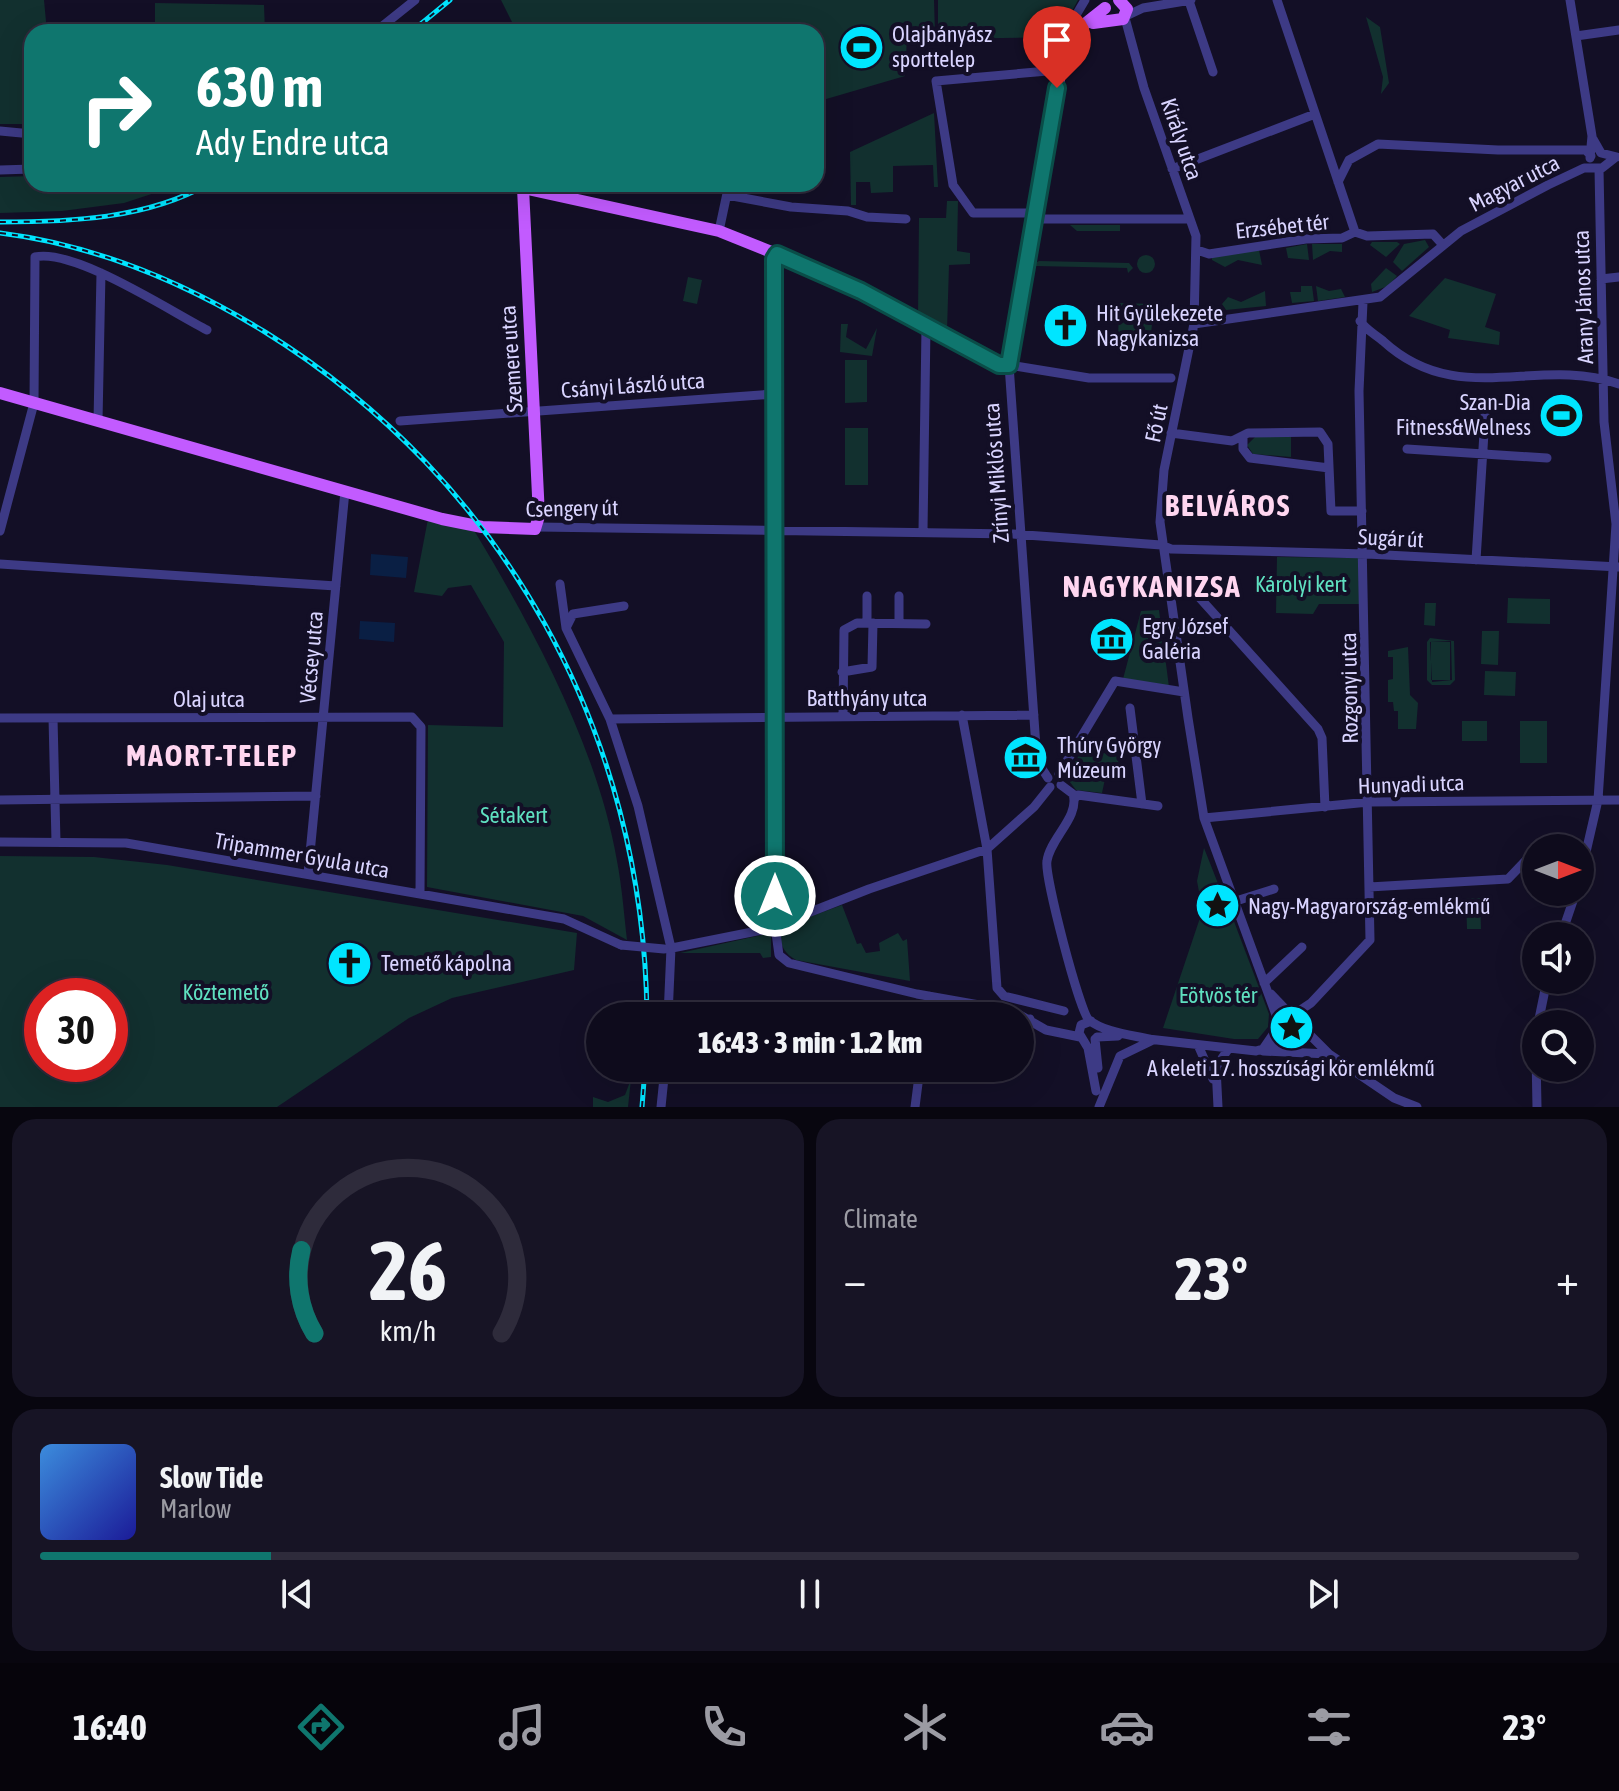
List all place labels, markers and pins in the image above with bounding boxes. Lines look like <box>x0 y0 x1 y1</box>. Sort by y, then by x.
pin <box>1023 6 1091 88</box>
place label: Olajbányász sporttelep <box>892 21 992 72</box>
sports icon: Olajbányász sporttelep <box>837 23 885 71</box>
place label: Hit Gyülekezete Nagykanizsa <box>1096 300 1223 351</box>
church icon: Hit Gyülekezete Nagykanizsa <box>1041 302 1089 350</box>
place label: Szan-Dia Fitness&Welness <box>1396 389 1531 440</box>
sports icon: Szan-Dia Fitness&Welness <box>1538 391 1586 439</box>
place label: Egry József Galéria <box>1142 613 1228 664</box>
museum icon: Egry József Galéria <box>1087 615 1135 663</box>
place label: Thúry György Múzeum <box>1057 732 1161 783</box>
museum icon: Thúry György Múzeum <box>1002 734 1050 782</box>
place icon: Nagy-Magyarország-emlékmű <box>1193 882 1241 930</box>
place label: Nagy-Magyarország-emlékmű <box>1248 893 1491 919</box>
church icon: Temető kápolna <box>326 939 374 987</box>
place label: Temető kápolna <box>381 950 512 976</box>
place icon: A keleti 17. hosszúsági kör emlékmű <box>1267 1003 1315 1051</box>
place label: A keleti 17. hosszúsági kör emlékmű <box>1147 1055 1435 1081</box>

